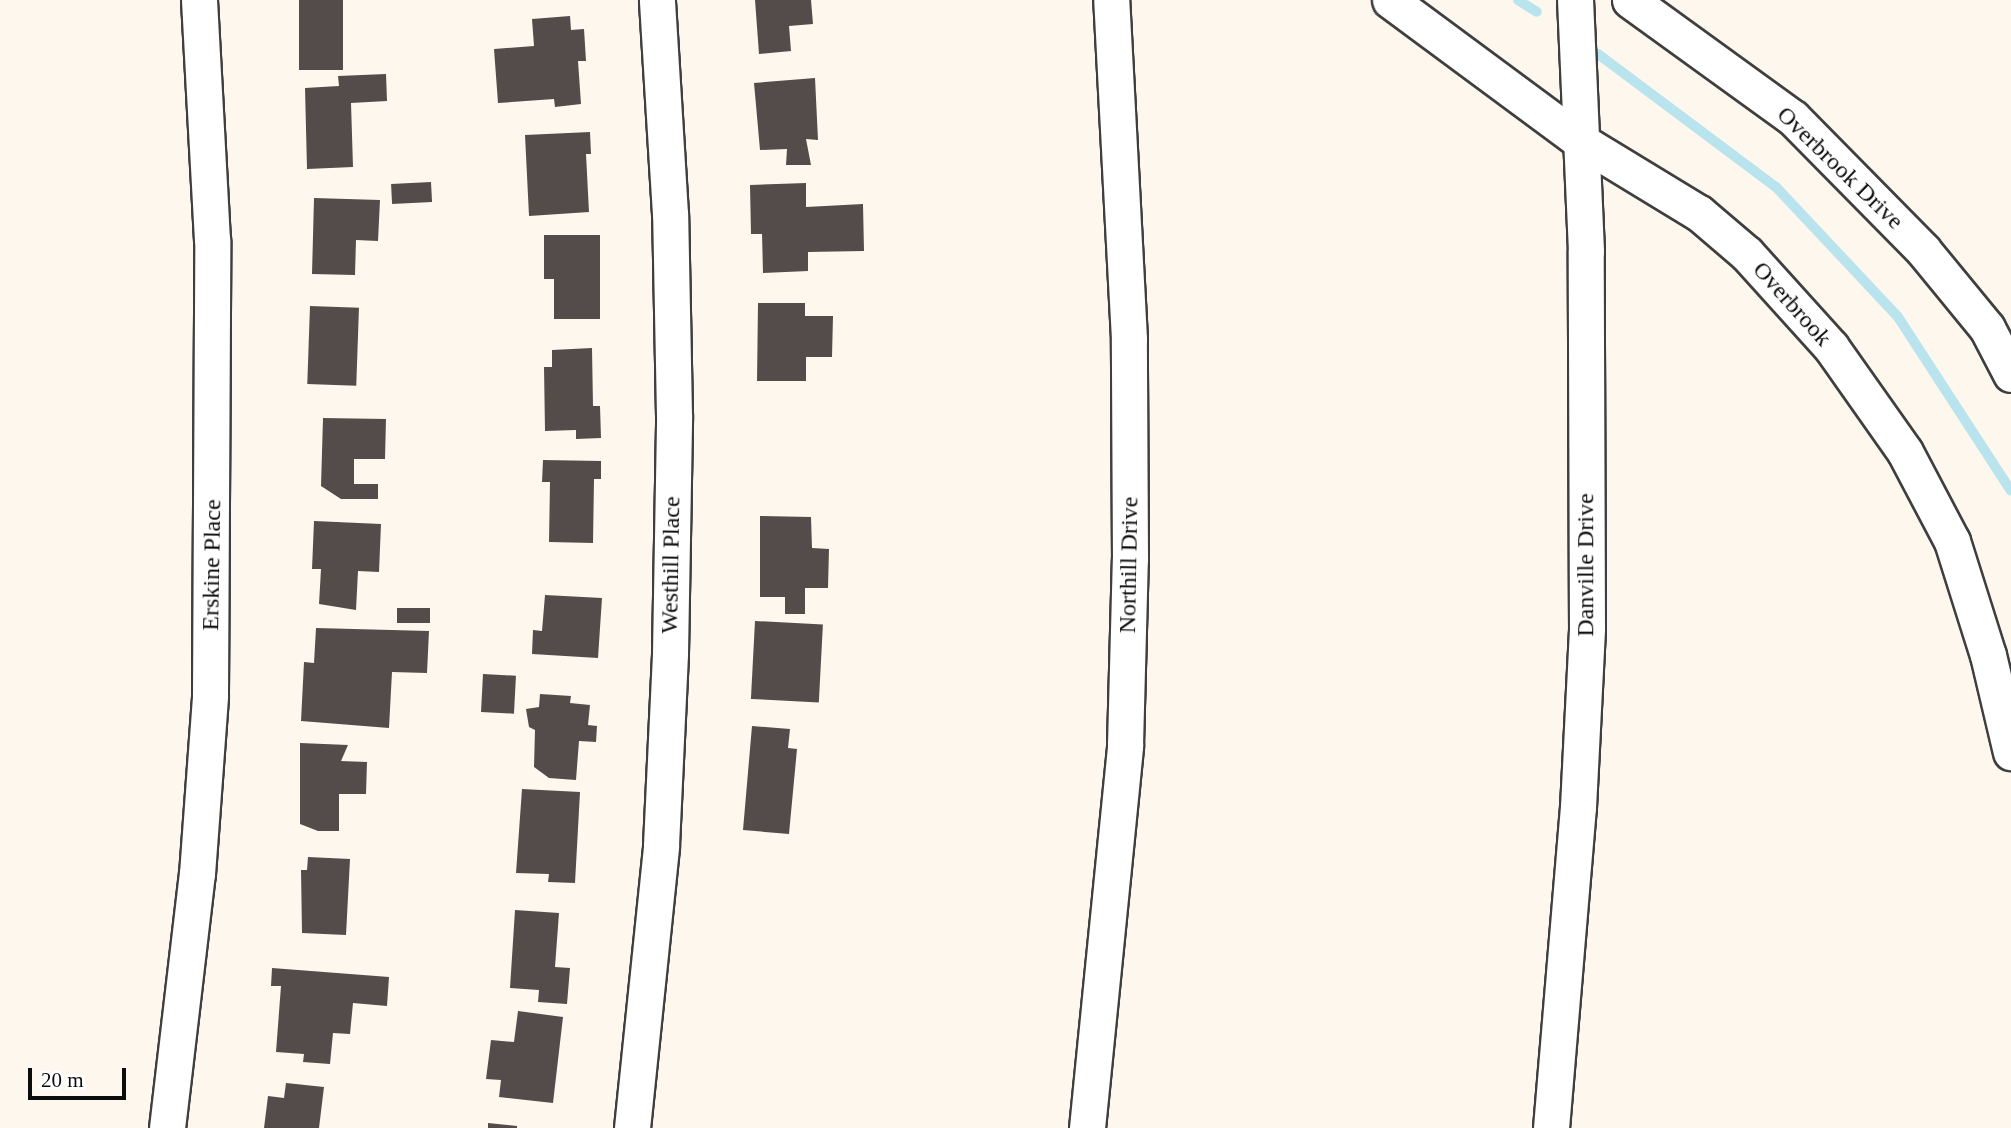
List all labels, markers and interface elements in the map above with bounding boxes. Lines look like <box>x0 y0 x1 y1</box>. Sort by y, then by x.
street label: Overbrook Drive <box>1771 100 1909 236</box>
street label: Overbrook <box>1747 256 1837 352</box>
street label: Danville Drive <box>1572 493 1600 637</box>
street label: Westhill Place <box>655 496 687 634</box>
street label: Northill Drive <box>1113 496 1145 634</box>
street label: Erskine Place <box>196 499 228 631</box>
scale bar <box>32 1054 130 1098</box>
text: 20 m <box>41 1068 84 1092</box>

